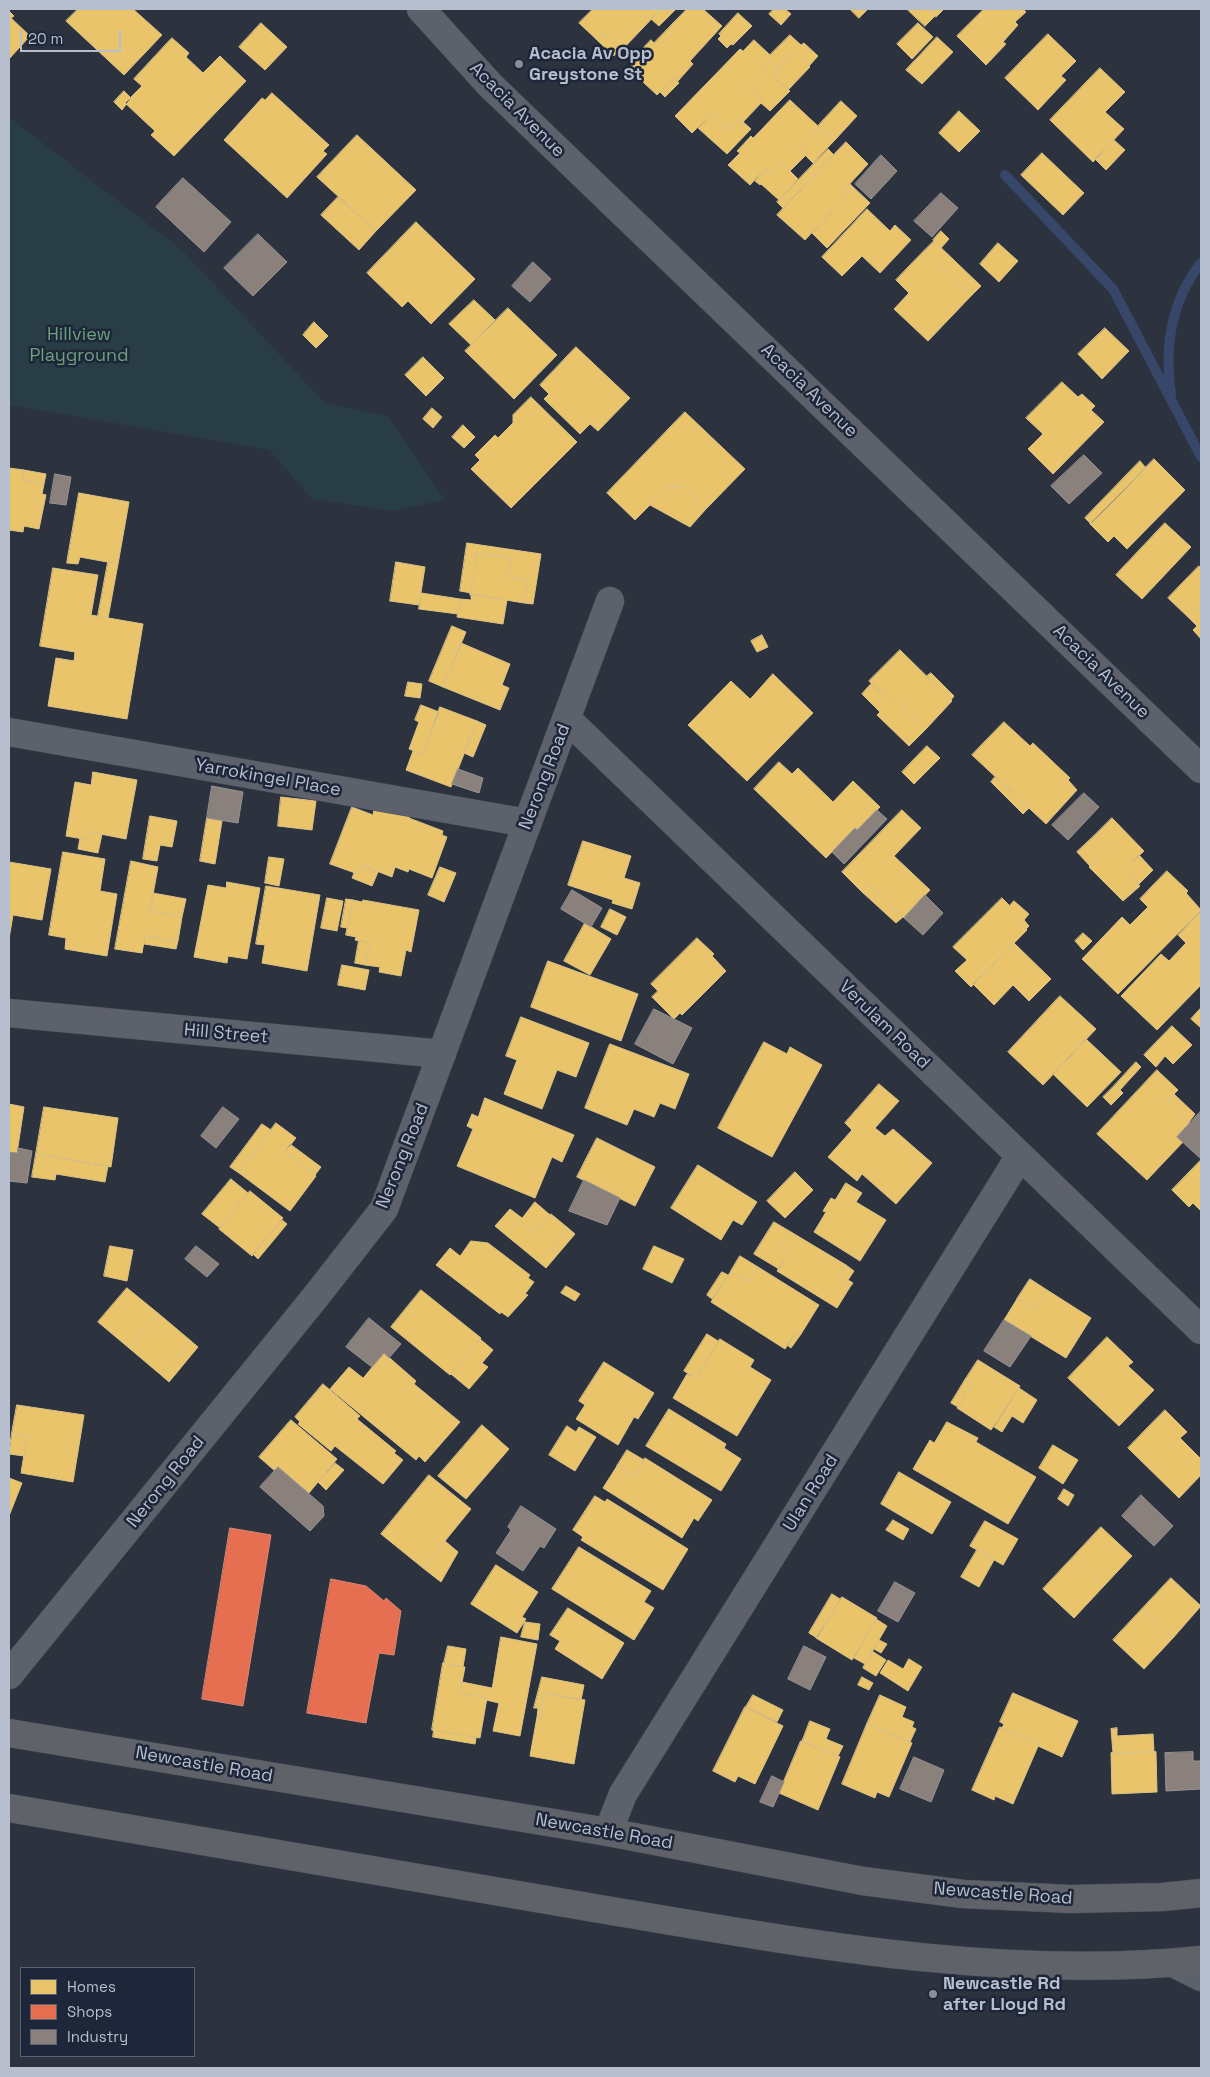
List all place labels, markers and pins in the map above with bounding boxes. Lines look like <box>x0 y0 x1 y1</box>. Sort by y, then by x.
place label: Acacia Av Opp Greystone St <box>529 43 652 86</box>
marker: Acacia Av Opp Greystone St <box>513 58 525 70</box>
place label: Newcastle Rd after Lloyd Rd <box>943 1973 1066 2016</box>
marker: Newcastle Rd after Lloyd Rd <box>927 1988 939 2000</box>

